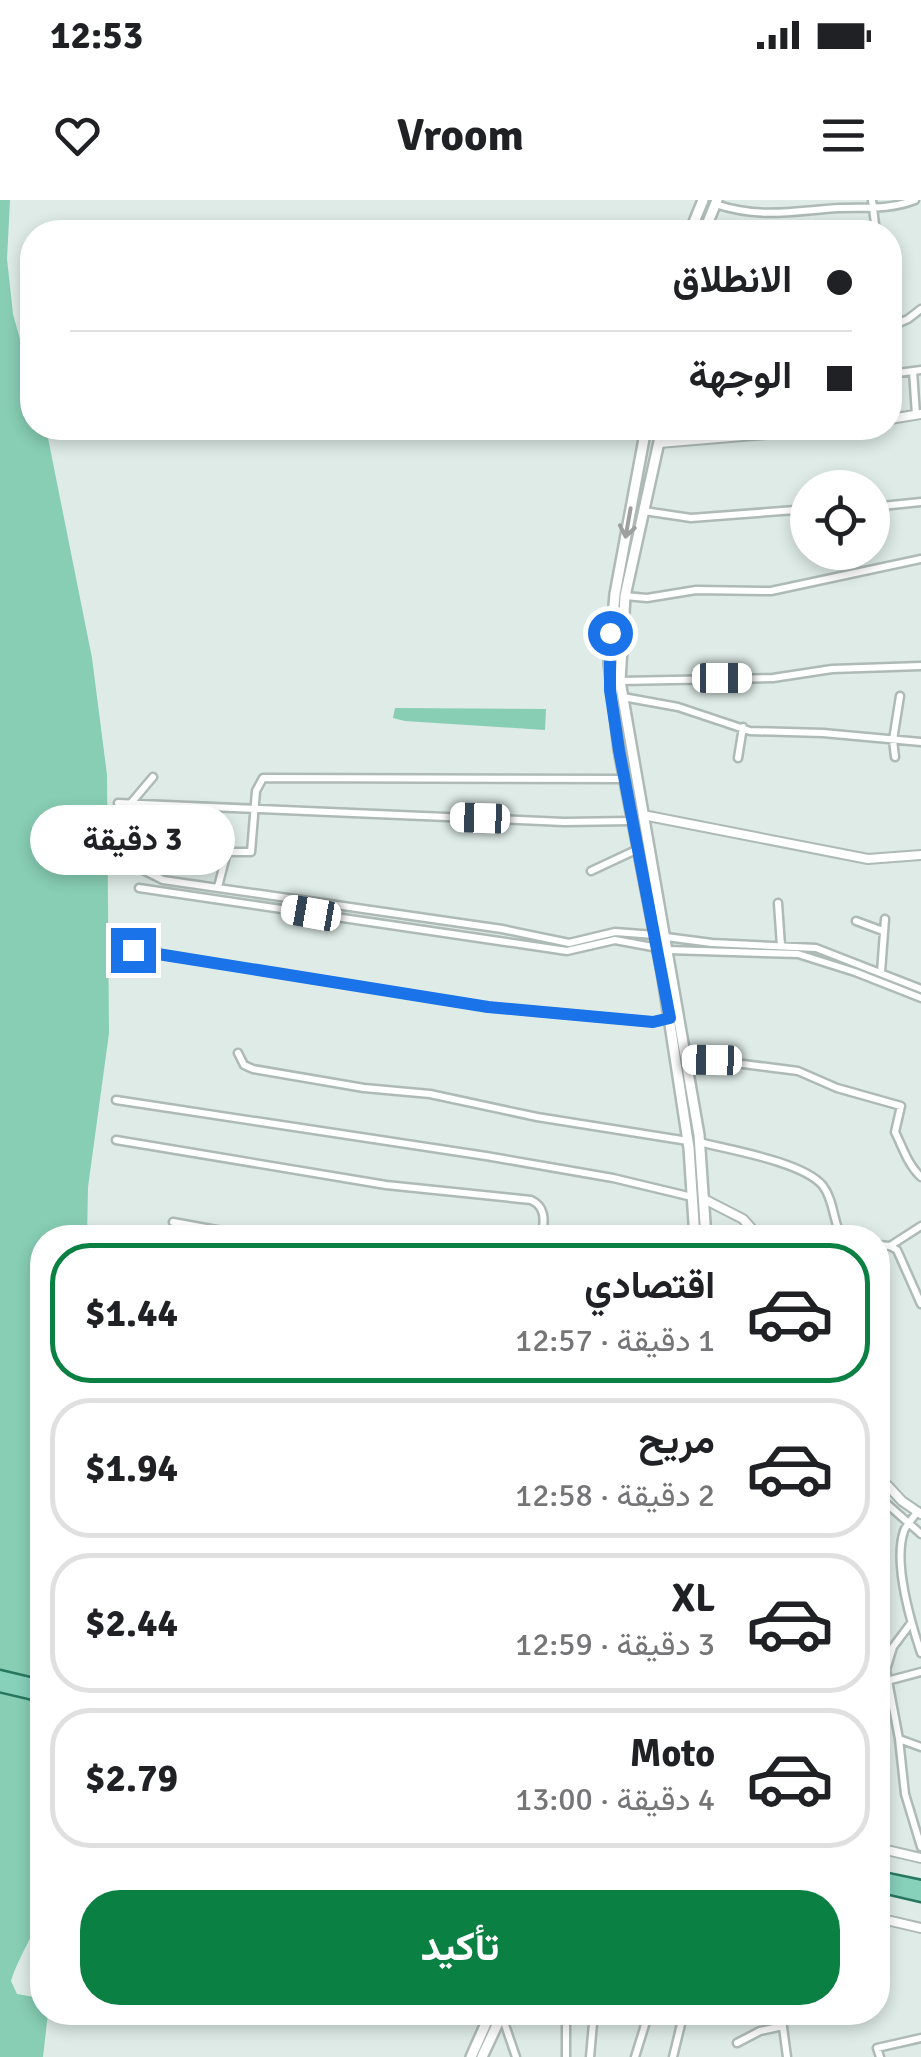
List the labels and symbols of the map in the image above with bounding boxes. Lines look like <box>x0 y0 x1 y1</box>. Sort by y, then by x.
one-way arrow <box>618 506 637 539</box>
route start <box>588 611 633 656</box>
car <box>692 663 752 693</box>
car <box>449 802 511 834</box>
callout: 3 دقيقة <box>31 805 236 875</box>
car <box>279 893 343 933</box>
route end <box>111 928 156 973</box>
car <box>682 1044 742 1076</box>

